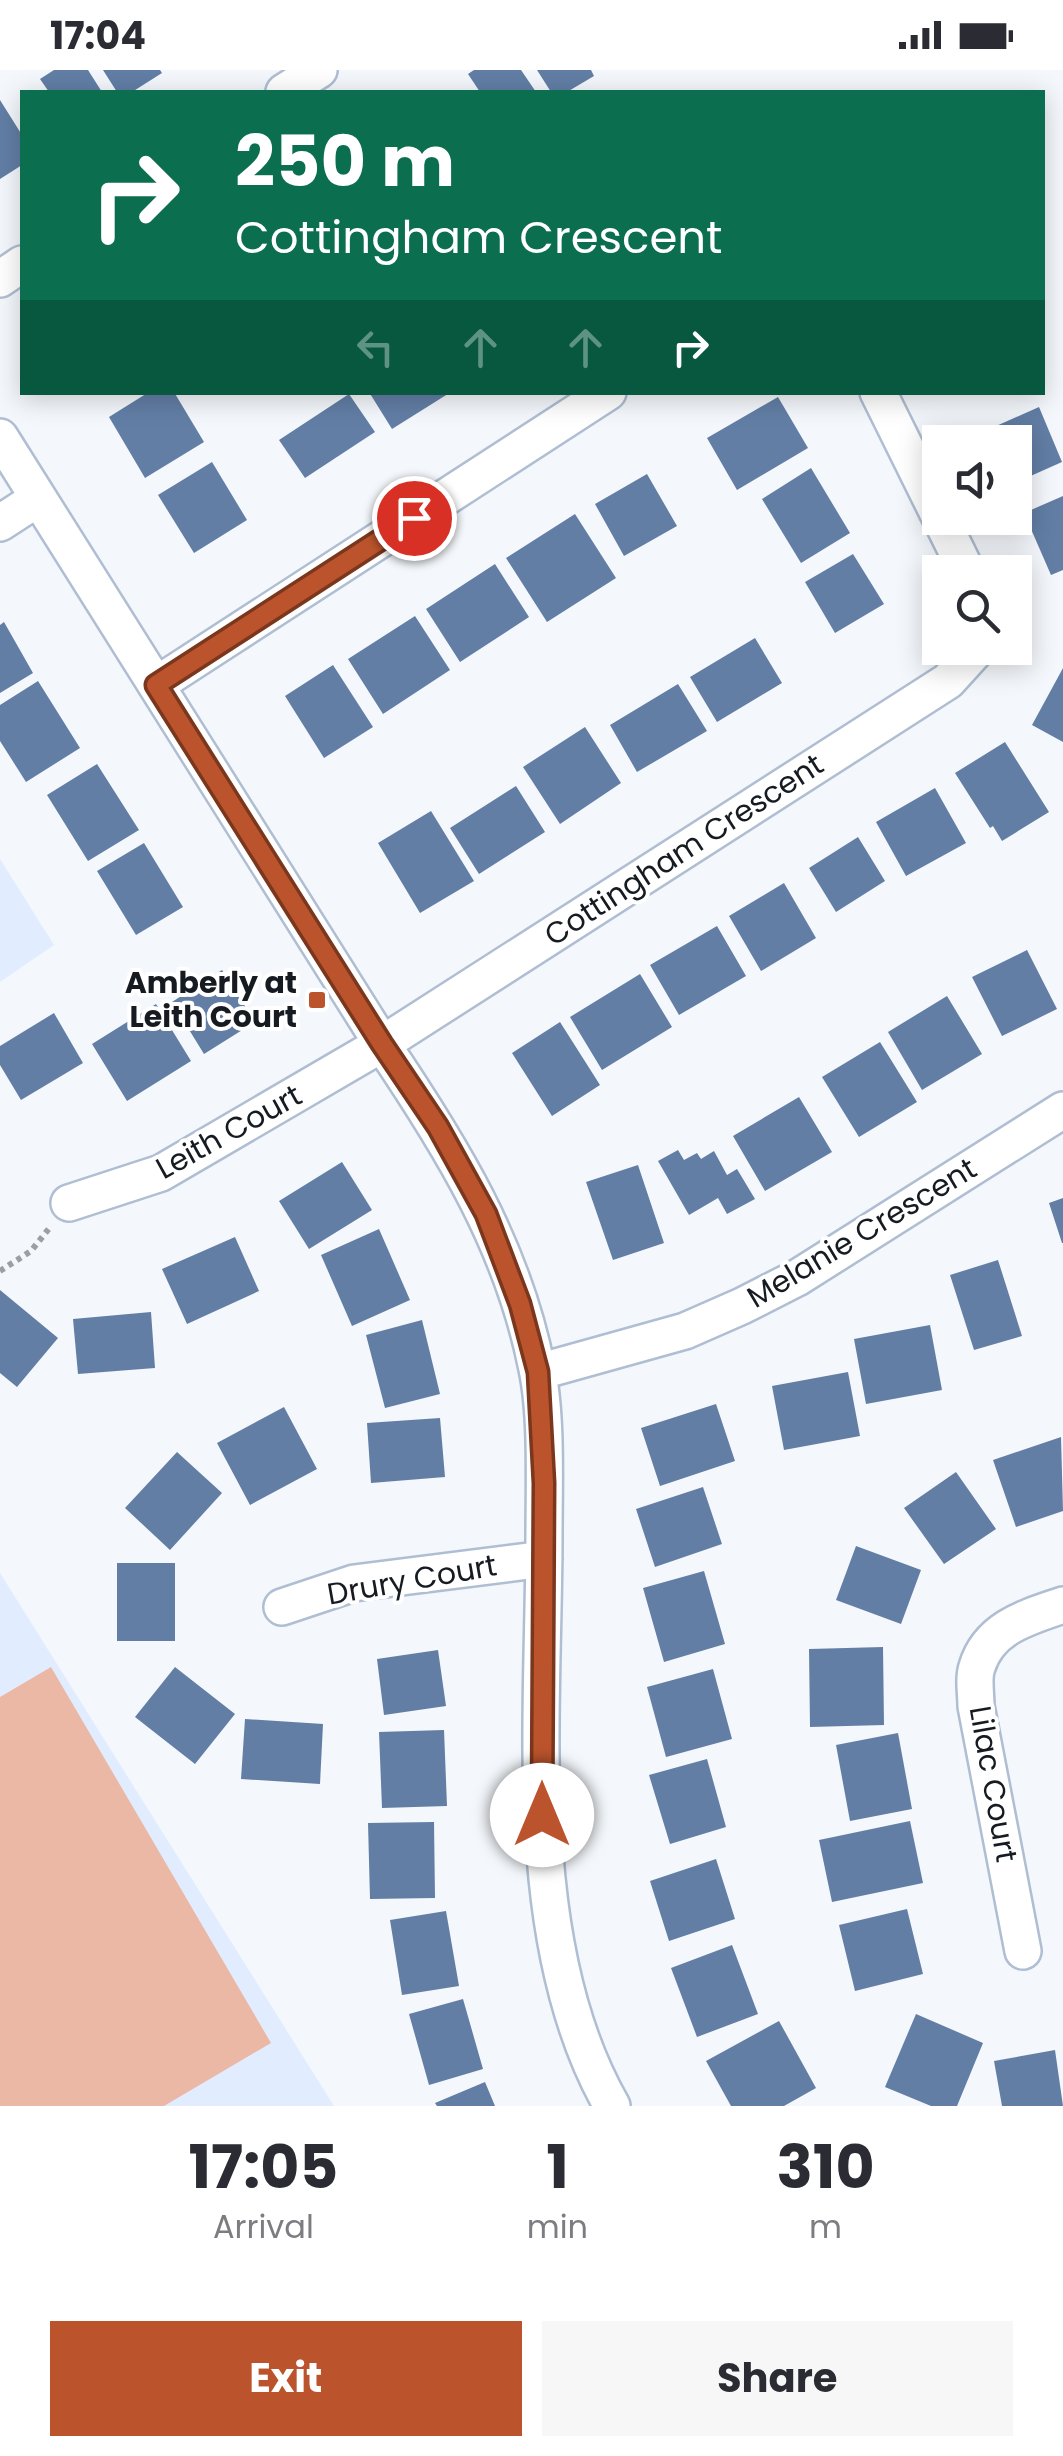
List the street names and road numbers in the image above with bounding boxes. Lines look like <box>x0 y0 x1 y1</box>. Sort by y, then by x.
street label: Cottingham Crescent <box>536 743 832 956</box>
street label: Leith Court <box>148 1074 309 1189</box>
street label: Melanie Crescent <box>739 1147 985 1318</box>
street label: Drury Court <box>324 1543 500 1616</box>
street label: Lilac Court <box>959 1702 1028 1865</box>

